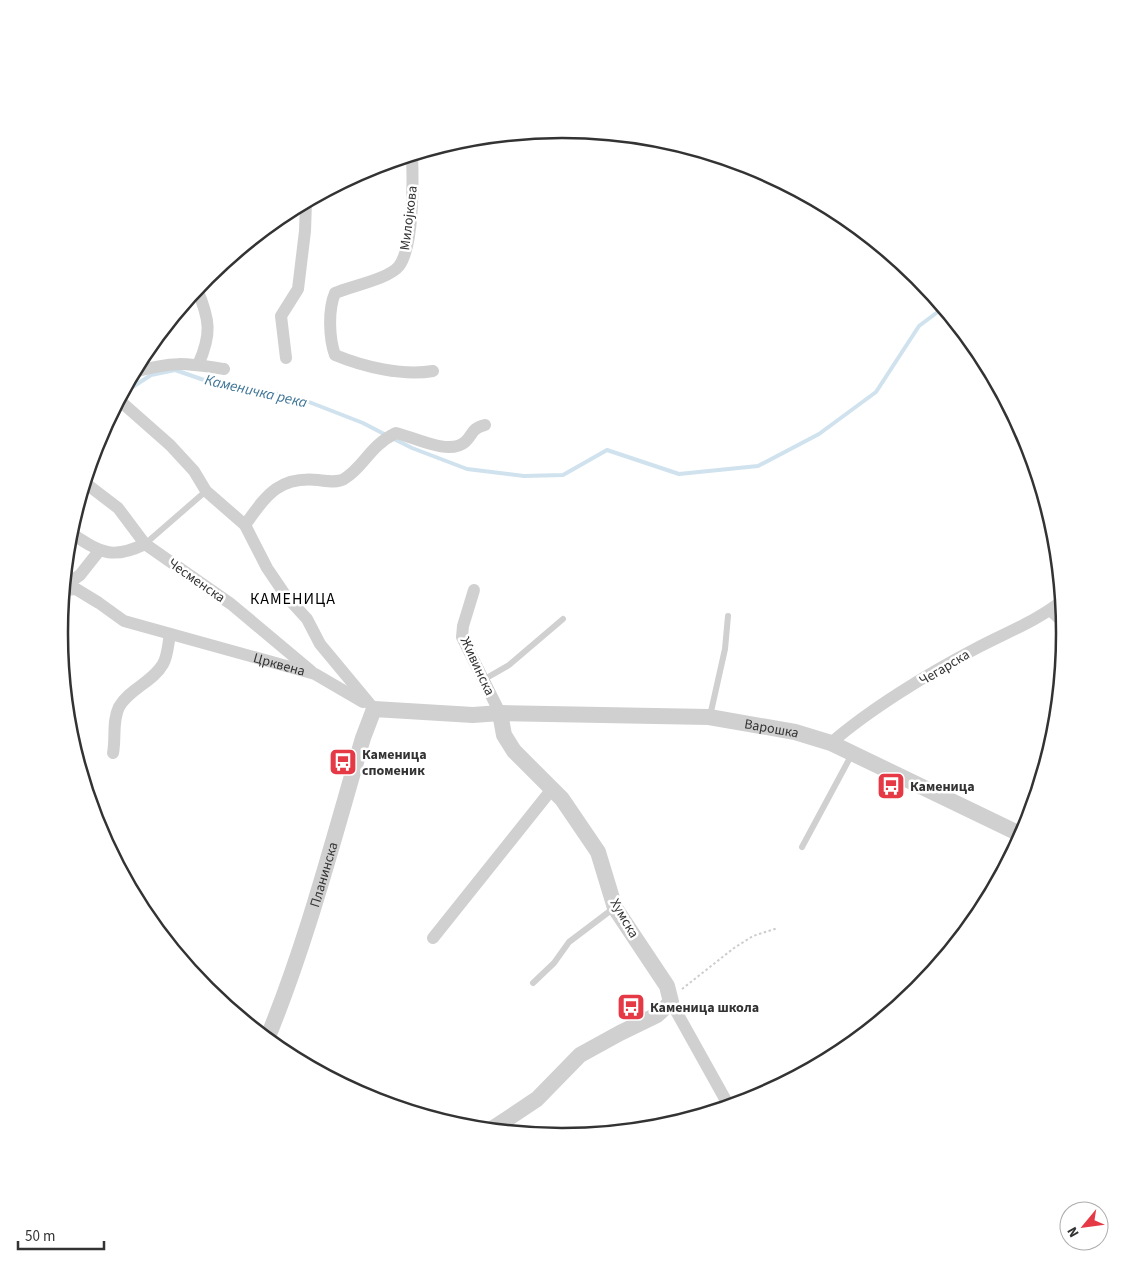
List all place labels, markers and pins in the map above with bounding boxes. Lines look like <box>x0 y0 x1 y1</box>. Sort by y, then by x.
place label: Каменица споменик <box>362 745 427 781</box>
bus stop icon: Каменица споменик <box>328 747 358 777</box>
bus stop icon: Каменица <box>876 771 906 801</box>
place label: Каменица <box>910 777 975 797</box>
bus stop icon: Каменица школа <box>616 992 646 1022</box>
place label: Каменица школа <box>650 998 759 1018</box>

